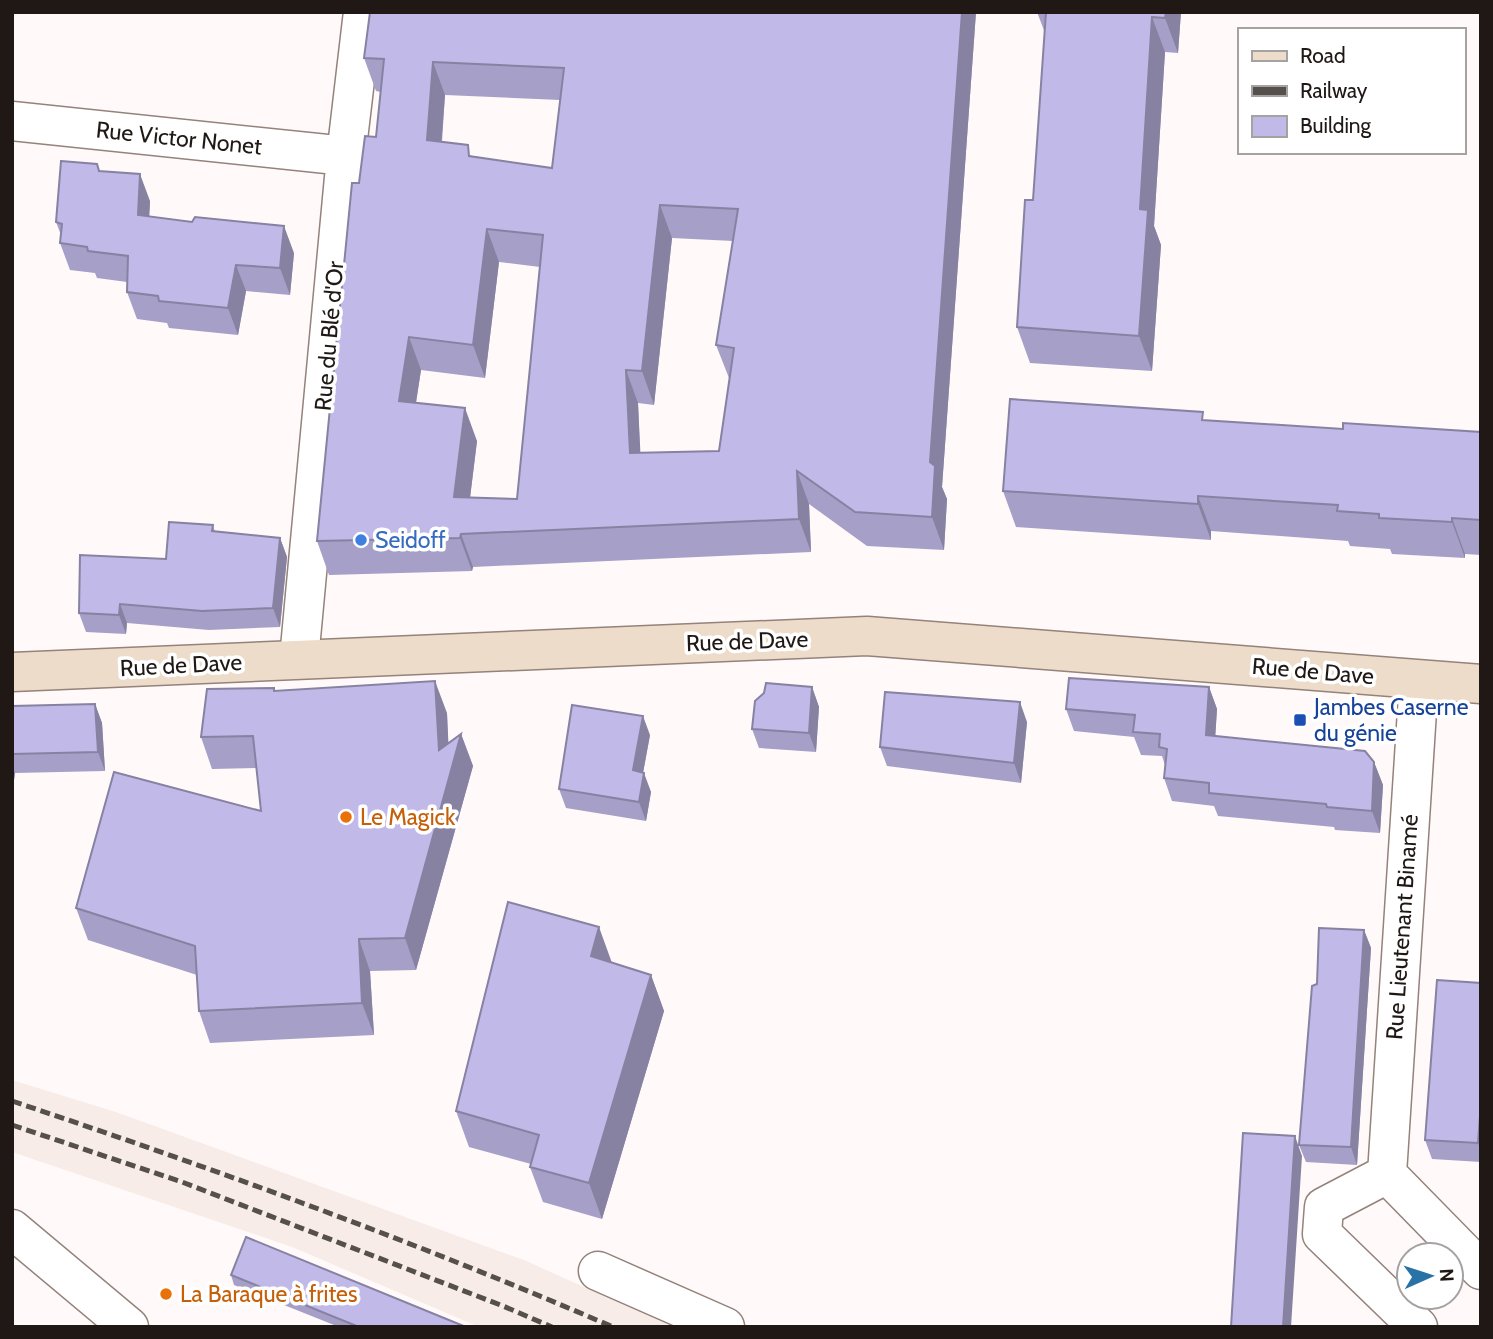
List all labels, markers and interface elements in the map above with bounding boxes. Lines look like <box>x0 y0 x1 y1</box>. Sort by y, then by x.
legend <box>1238 28 1465 154</box>
text: Road <box>1300 43 1346 68</box>
text: Railway <box>1300 78 1368 103</box>
text: Building <box>1300 113 1372 138</box>
street label: Rue Victor Nonet <box>95 115 264 161</box>
street label: Rue du Blé d'Or <box>309 259 350 412</box>
place label: Seidoff <box>375 526 446 554</box>
marker: Seidoff <box>353 532 369 548</box>
street label: Rue de Dave <box>685 625 809 657</box>
street label: Rue de Dave <box>119 648 243 682</box>
street label: Rue de Dave <box>1251 652 1375 690</box>
place label: Jambes Caserne du génie <box>1313 693 1469 747</box>
marker: Jambes Caserne du génie <box>1292 712 1308 728</box>
place label: Le Magick <box>360 803 456 831</box>
marker: Le Magick <box>338 809 354 825</box>
street label: Rue Lieutenant Binamé <box>1380 813 1424 1041</box>
north arrow <box>1395 1241 1465 1311</box>
text: N <box>1435 1268 1458 1282</box>
place label: La Baraque à frites <box>180 1280 357 1308</box>
marker: La Baraque à frites <box>158 1286 174 1302</box>

